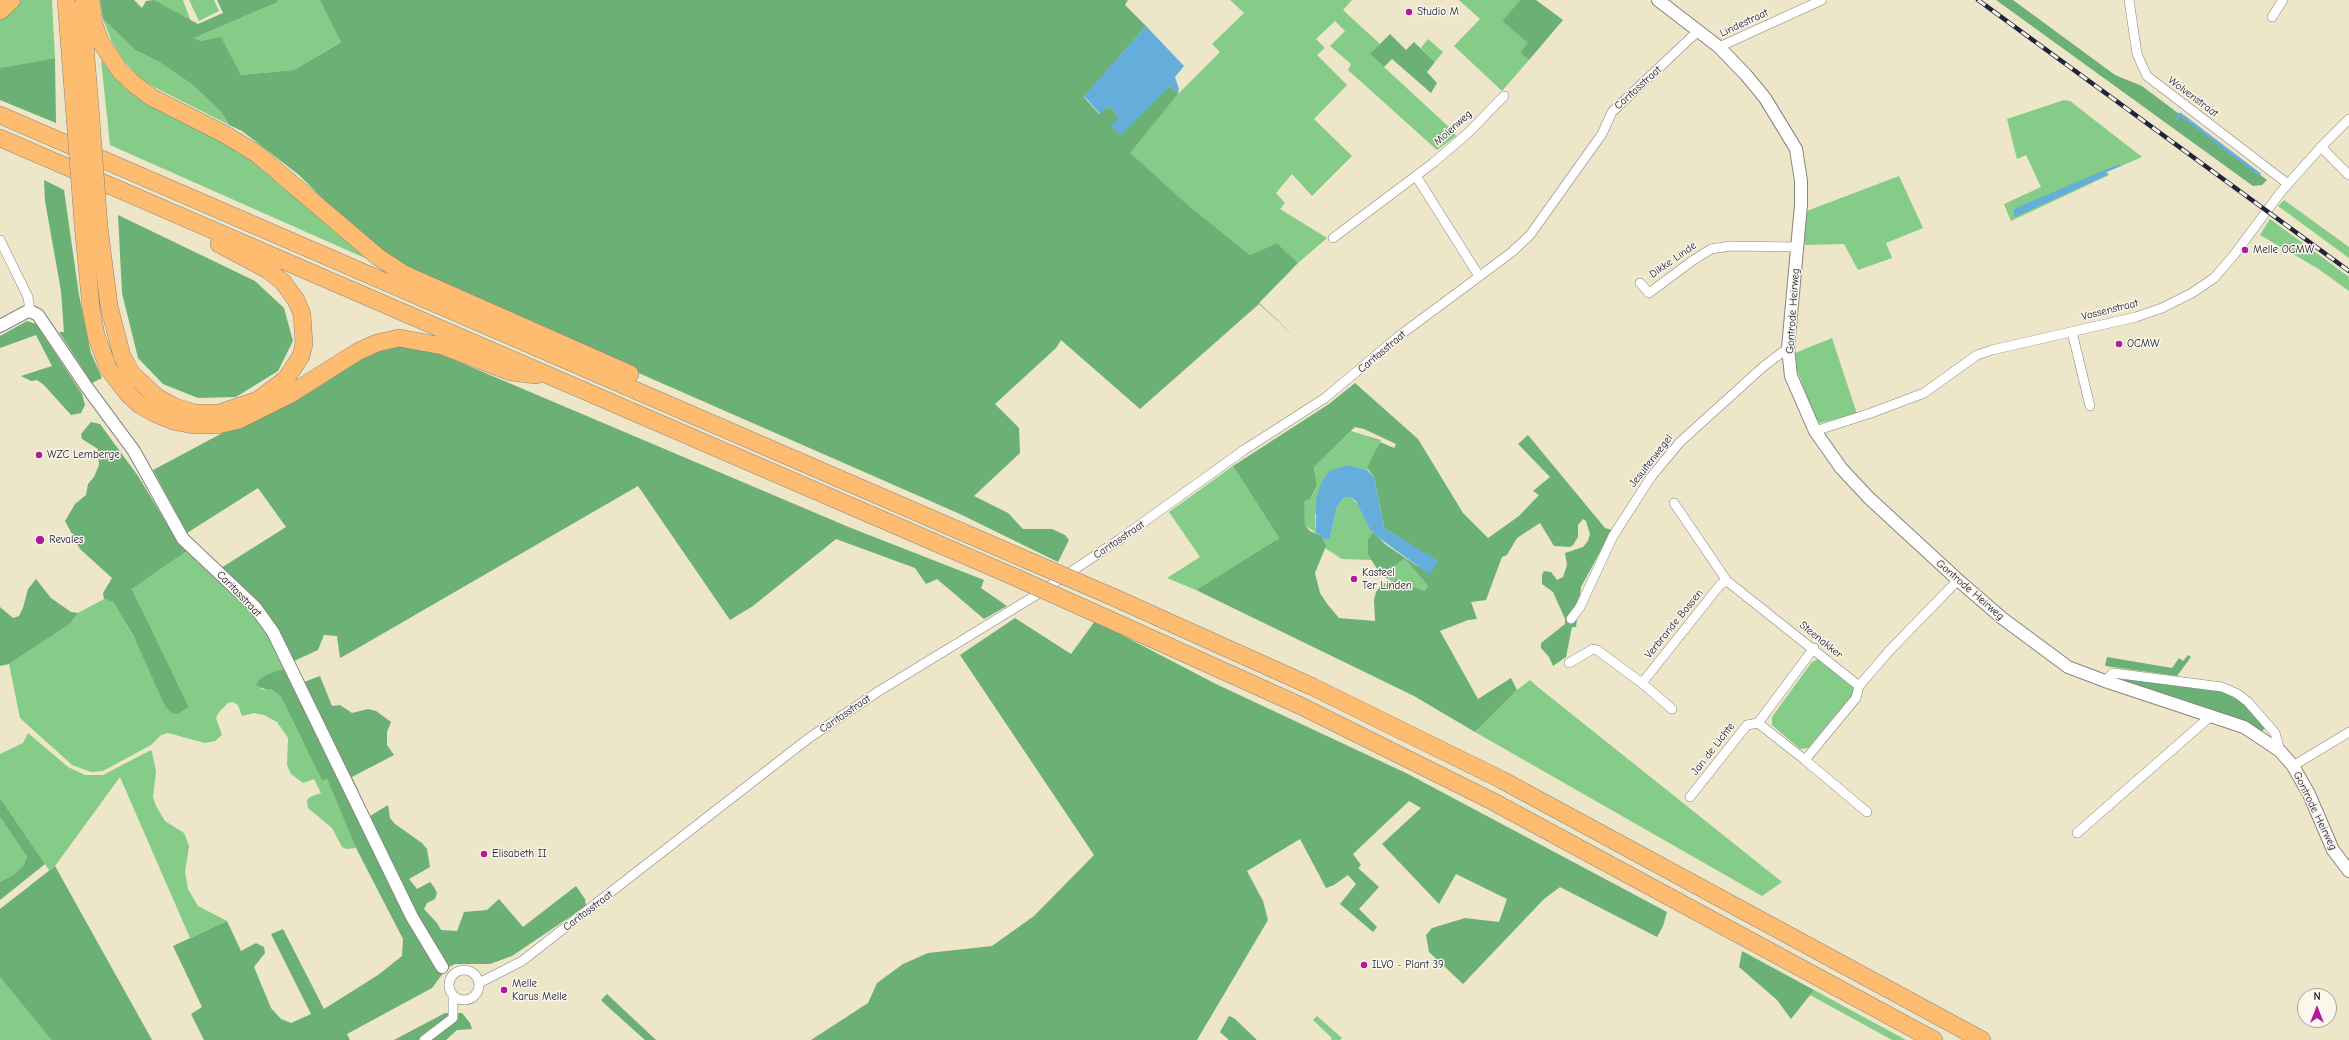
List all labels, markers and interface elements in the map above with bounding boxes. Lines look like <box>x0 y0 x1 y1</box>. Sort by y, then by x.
place label: Studio M <box>1417 5 1459 19</box>
street label: Lindestraat <box>1718 6 1770 40</box>
marker: Studio M <box>1404 7 1414 17</box>
street label: Caritasstraat <box>1612 63 1664 113</box>
street label: Wolvenstraat <box>2165 74 2221 120</box>
street label: Molenweg <box>1431 107 1475 149</box>
street label: Dikke Linde <box>1647 239 1699 281</box>
place label: Melle OCMW <box>2253 243 2314 257</box>
marker: Melle OCMW <box>2240 245 2250 255</box>
street label: Gontrode Heirweg <box>1783 268 1803 354</box>
street label: Vossenstraat <box>2080 297 2140 323</box>
street label: Caritasstraat <box>1355 328 1409 376</box>
place label: OCMW <box>2127 337 2160 351</box>
marker: OCMW <box>2114 339 2124 349</box>
street label: Jesuitenwegel <box>1626 432 1676 490</box>
place label: WZC Lemberge <box>47 448 120 462</box>
marker: WZC Lemberge <box>34 450 44 460</box>
street label: Caritasstraat <box>1091 518 1147 562</box>
place label: Revales <box>49 533 83 547</box>
marker: Revales <box>34 534 46 546</box>
street label: Gontrode Heirweg <box>1933 557 2007 623</box>
place label: Kasteel Ter Linden <box>1362 566 1412 592</box>
street label: Caritasstraat <box>214 568 264 620</box>
marker: Kasteel Ter Linden <box>1349 574 1359 584</box>
street label: Verbrande Bossen <box>1642 587 1706 661</box>
street label: Steenakker <box>1797 619 1845 661</box>
street label: Caritasstraat <box>817 692 873 736</box>
street label: Jan de Lichte <box>1688 720 1738 778</box>
street label: Gontrode Heirweg <box>2290 769 2340 853</box>
place label: Elisabeth II <box>492 847 546 861</box>
marker: Elisabeth II <box>479 849 489 859</box>
street label: Caritasstraat <box>561 888 615 934</box>
place label: ILVO - Plant 39 <box>1372 958 1444 972</box>
marker: ILVO - Plant 39 <box>1359 960 1369 970</box>
place label: Melle Karus Melle <box>512 977 567 1003</box>
marker: Melle Karus Melle <box>499 985 509 995</box>
north arrow <box>2297 988 2337 1028</box>
text: N <box>2313 990 2321 1003</box>

